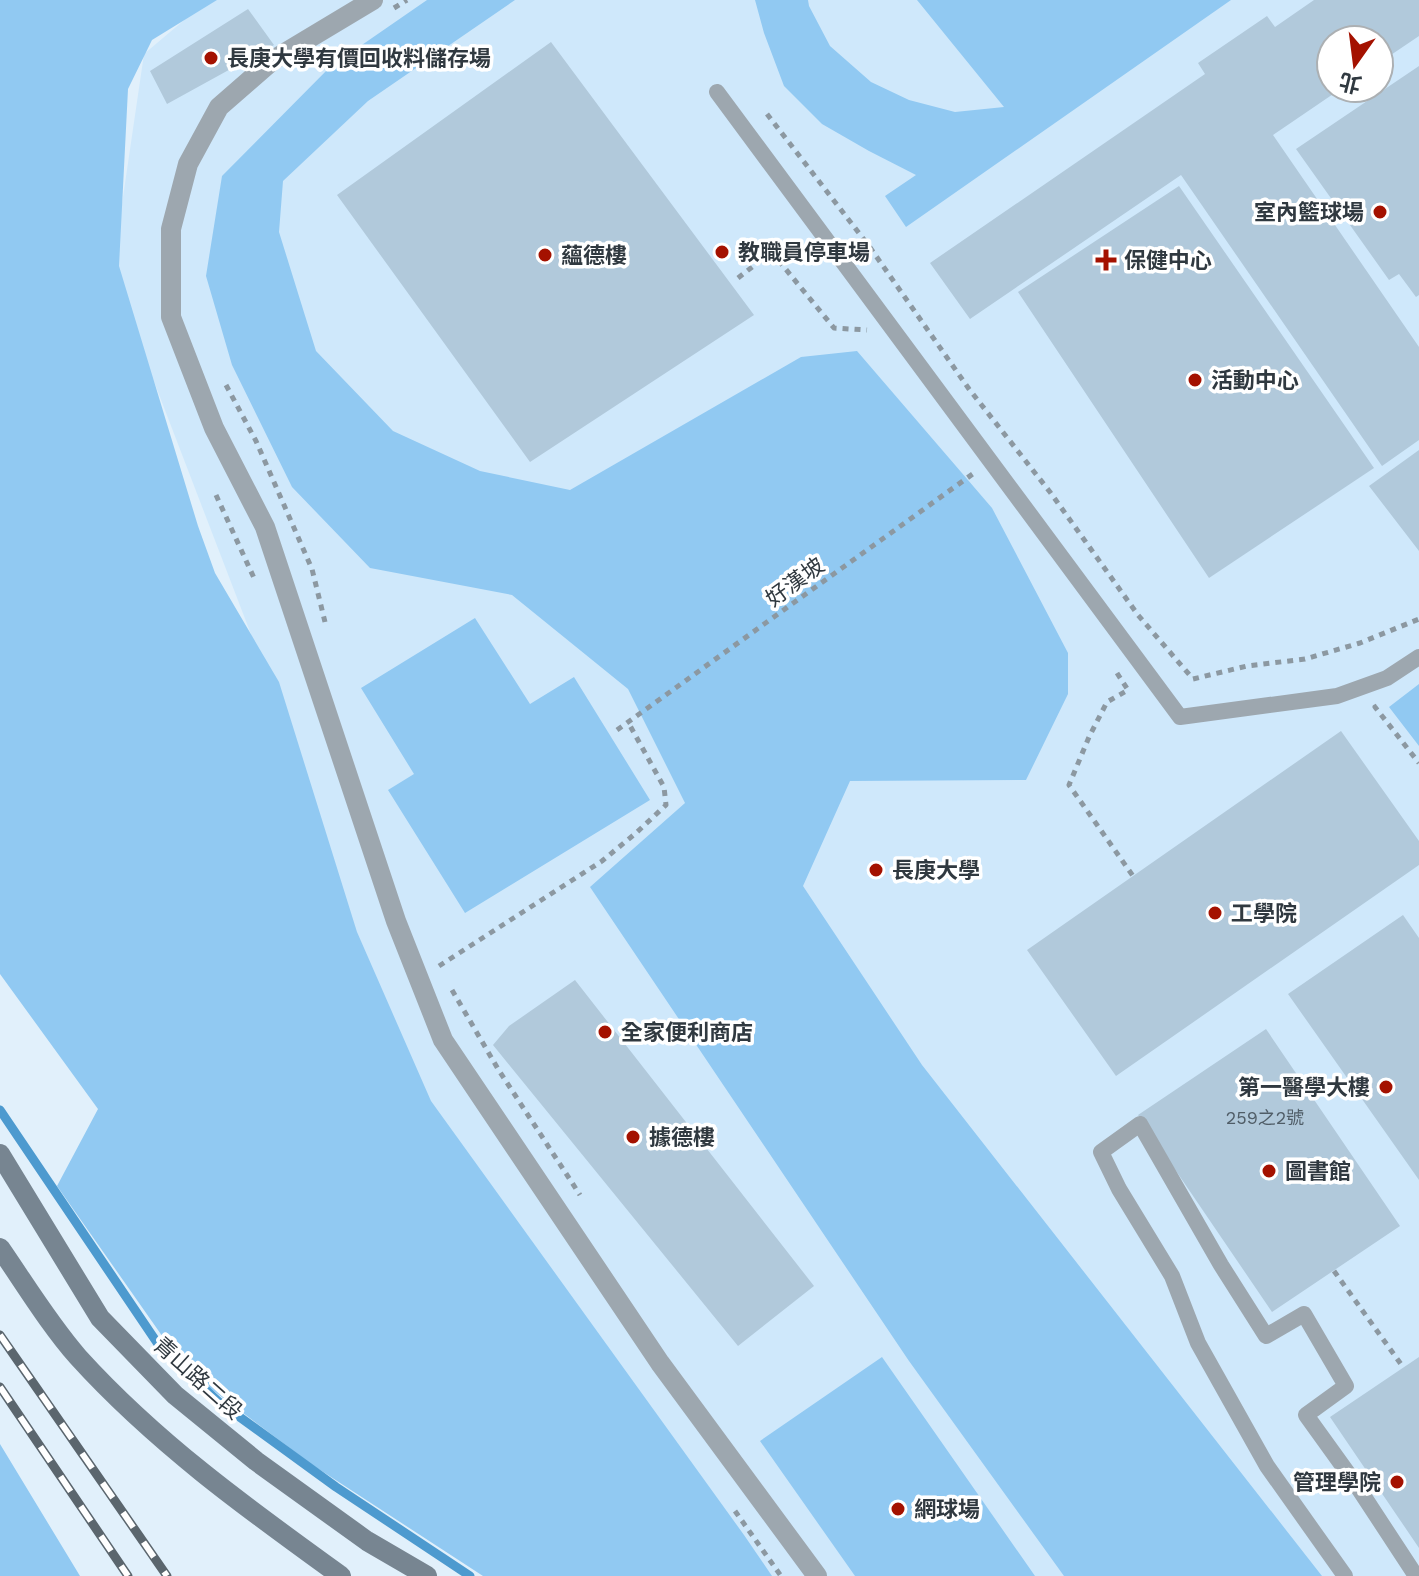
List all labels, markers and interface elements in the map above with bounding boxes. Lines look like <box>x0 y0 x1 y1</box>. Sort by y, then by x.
north arrow <box>1315 24 1395 104</box>
place label: 長庚大學有價回收料儲存場 <box>227 46 491 71</box>
marker: 長庚大學有價回收料儲存場 <box>202 49 220 67</box>
text: 北 <box>1337 68 1364 98</box>
place label: 室內籃球場 <box>1254 200 1364 225</box>
marker: 室內籃球場 <box>1371 203 1389 221</box>
place label: 教職員停車場 <box>738 240 870 265</box>
place label: 蘊德樓 <box>561 243 627 268</box>
marker: 教職員停車場 <box>713 243 731 261</box>
marker: 蘊德樓 <box>536 246 554 264</box>
place label: 保健中心 <box>1124 248 1212 273</box>
marker: 保健中心 <box>1095 249 1117 271</box>
place label: 活動中心 <box>1211 368 1299 393</box>
marker: 活動中心 <box>1186 371 1204 389</box>
street label: 好漢坡 <box>761 552 829 612</box>
place label: 長庚大學 <box>892 858 980 883</box>
marker: 長庚大學 <box>867 861 885 879</box>
place label: 工學院 <box>1231 901 1297 926</box>
marker: 工學院 <box>1206 904 1224 922</box>
place label: 全家便利商店 <box>621 1020 753 1045</box>
marker: 全家便利商店 <box>596 1023 614 1041</box>
place label: 第一醫學大樓 <box>1238 1075 1370 1100</box>
marker: 第一醫學大樓 <box>1377 1078 1395 1096</box>
house number: 259之2號 <box>1226 1107 1304 1128</box>
place label: 據德樓 <box>649 1125 715 1150</box>
marker: 據德樓 <box>624 1128 642 1146</box>
place label: 圖書館 <box>1285 1159 1351 1184</box>
marker: 圖書館 <box>1260 1162 1278 1180</box>
street label: 青山路二段 <box>149 1332 247 1424</box>
place label: 管理學院 <box>1293 1470 1381 1495</box>
marker: 管理學院 <box>1388 1473 1406 1491</box>
place label: 網球場 <box>914 1497 980 1522</box>
marker: 網球場 <box>889 1500 907 1518</box>

